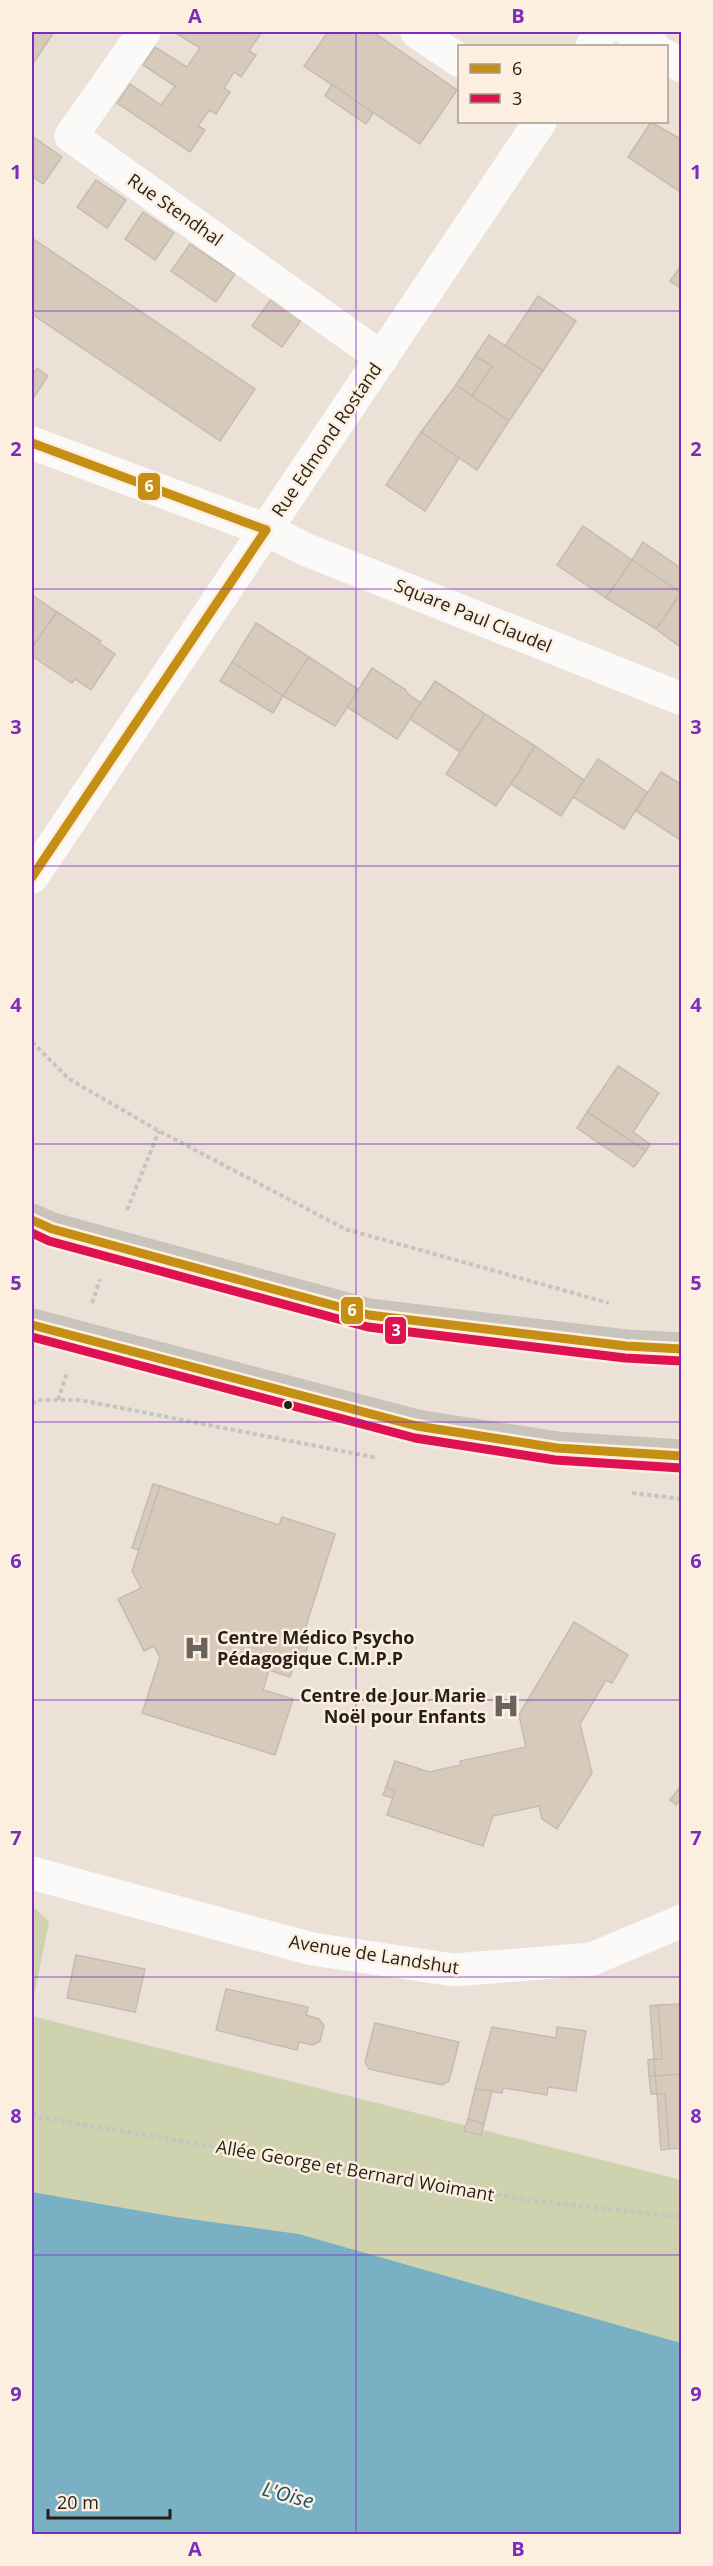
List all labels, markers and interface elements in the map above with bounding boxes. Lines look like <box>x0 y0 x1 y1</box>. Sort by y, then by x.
text: A <box>188 2 202 29</box>
text: B <box>511 2 525 29</box>
legend <box>458 45 668 123</box>
text: 6 <box>512 56 522 80</box>
text: 3 <box>512 86 522 110</box>
text: 1 <box>10 158 22 185</box>
text: 1 <box>690 158 702 185</box>
street label: Rue Stendhal <box>123 168 228 251</box>
street label: Rue Edmond Rostand <box>266 358 387 521</box>
text: 2 <box>10 435 22 462</box>
text: 2 <box>690 435 702 462</box>
line badge: 6 <box>137 472 161 501</box>
text: 6 <box>144 475 154 497</box>
street label: Square Paul Claudel <box>391 573 556 658</box>
text: 3 <box>10 713 22 740</box>
text: 3 <box>690 713 702 740</box>
text: 4 <box>10 991 22 1018</box>
text: 4 <box>690 991 702 1018</box>
text: 5 <box>10 1269 22 1296</box>
text: 5 <box>690 1269 702 1296</box>
line badge: 6 <box>340 1296 364 1325</box>
text: 6 <box>347 1299 357 1321</box>
line badge: 3 <box>384 1316 407 1345</box>
text: 3 <box>391 1319 401 1341</box>
unlabelled marker <box>282 1399 294 1411</box>
text: 6 <box>10 1547 22 1574</box>
text: 6 <box>690 1547 702 1574</box>
place label: Centre Médico Psycho Pédagogique C.M.P.P <box>217 1625 415 1670</box>
hospital icon: Centre Médico Psycho Pédagogique C.M.P.P <box>182 1633 212 1663</box>
place label: Centre de Jour Marie Noël pour Enfants <box>300 1683 486 1728</box>
hospital icon: Centre de Jour Marie Noël pour Enfants <box>491 1691 521 1721</box>
text: 7 <box>10 1824 22 1851</box>
text: 7 <box>690 1824 702 1851</box>
street label: Avenue de Landshut <box>288 1929 461 1979</box>
text: 8 <box>10 2102 22 2129</box>
text: 8 <box>690 2102 702 2129</box>
street label: Allée George et Bernard Woimant <box>214 2134 496 2206</box>
text: 9 <box>10 2380 22 2407</box>
text: 9 <box>690 2380 702 2407</box>
water label: L'Oise <box>260 2475 317 2514</box>
scale bar <box>48 2482 170 2520</box>
text: 20 m <box>57 2490 99 2514</box>
text: A <box>188 2535 202 2562</box>
text: B <box>511 2535 525 2562</box>

